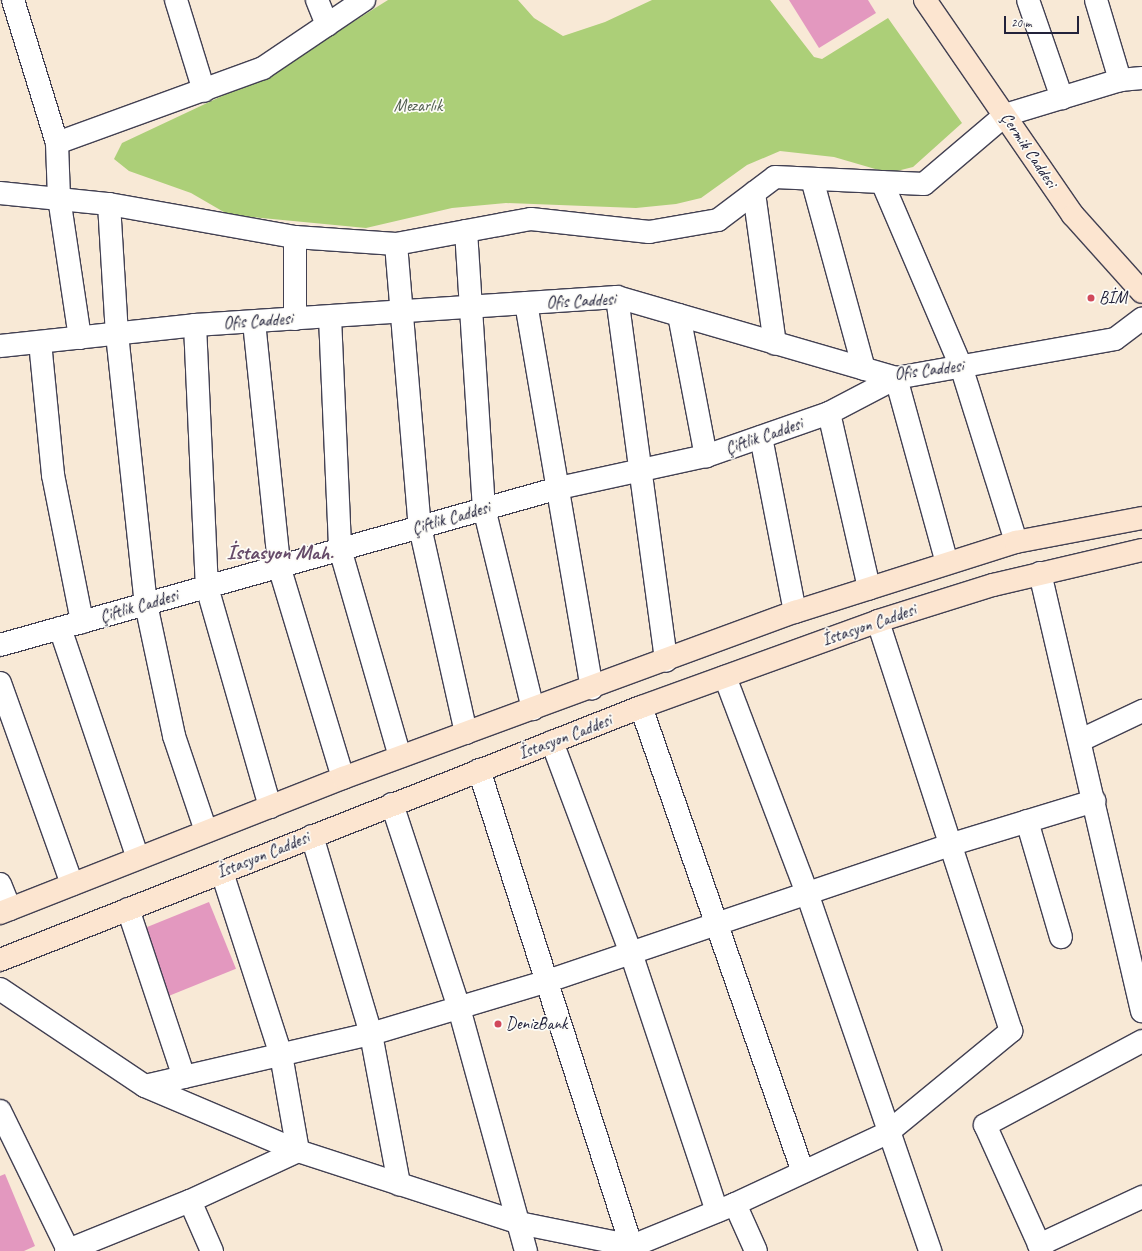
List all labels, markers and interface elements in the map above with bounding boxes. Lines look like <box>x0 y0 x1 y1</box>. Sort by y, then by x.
scale bar <box>1006 8 1081 34</box>
text: 20 m <box>1011 15 1031 31</box>
park label: Mezarlık <box>394 96 442 116</box>
street label: Çermik Caddesi <box>996 108 1062 192</box>
place label: BİM <box>1099 288 1127 308</box>
street label: Ofis Caddesi <box>546 289 616 313</box>
marker: BİM <box>1086 293 1096 303</box>
street label: Ofis Caddesi <box>223 308 293 334</box>
street label: Ofis Caddesi <box>893 356 965 384</box>
street label: Çiftlik Caddesi <box>722 413 806 459</box>
street label: Çiftlik Caddesi <box>409 497 493 539</box>
district label: İstasyon Mah. <box>226 539 334 565</box>
street label: Çiftlik Caddesi <box>97 585 181 627</box>
street label: İstasyon Caddesi <box>819 599 919 651</box>
street label: İstasyon Caddesi <box>515 710 615 764</box>
street label: İstasyon Caddesi <box>214 827 312 883</box>
place label: DenizBank <box>506 1014 567 1034</box>
marker: DenizBank <box>493 1019 503 1029</box>

